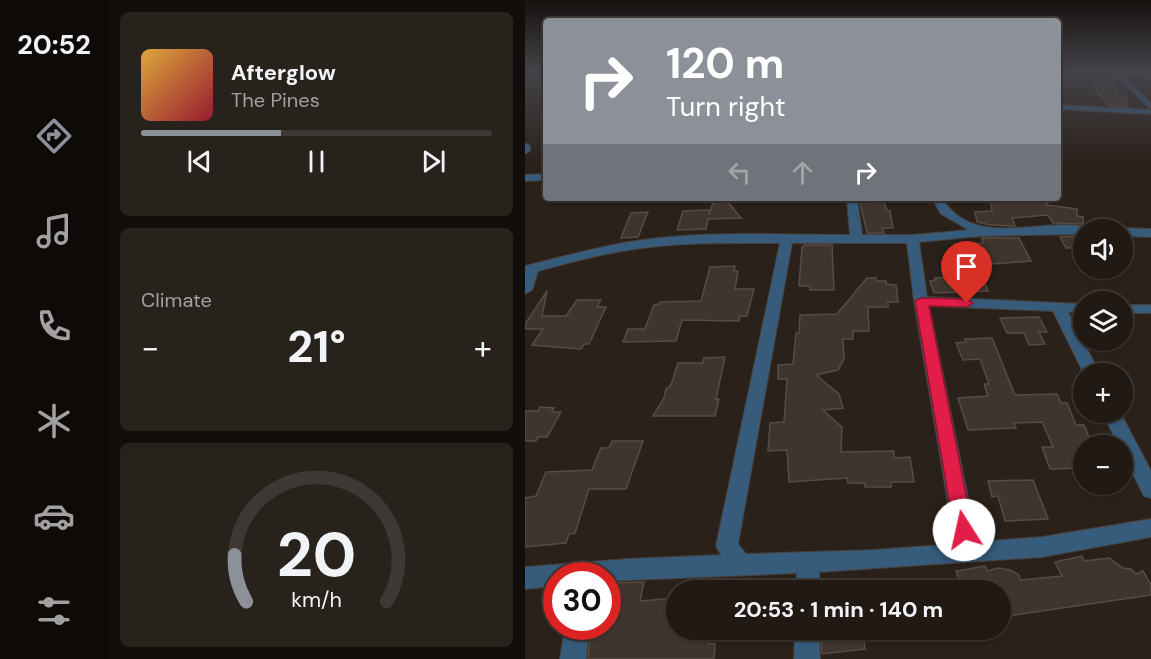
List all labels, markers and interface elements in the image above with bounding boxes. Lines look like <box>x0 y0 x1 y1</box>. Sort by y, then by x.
text: 20:52 <box>17 27 91 62</box>
text: 120 m <box>666 36 784 91</box>
icon: right <box>567 42 645 120</box>
text: Afterglow <box>231 58 336 87</box>
text: The Pines <box>231 87 320 113</box>
text: Turn right <box>666 89 786 124</box>
icon: directions <box>33 115 75 157</box>
icon: previous <box>183 145 216 178</box>
icon: pause <box>300 145 333 178</box>
icon: next <box>417 145 450 178</box>
icon: left <box>723 156 756 189</box>
icon: ahead <box>786 156 819 189</box>
icon: right <box>849 156 882 189</box>
icon: music <box>33 210 75 252</box>
map controls <box>1073 219 1133 495</box>
button: sound <box>1073 219 1133 279</box>
pin <box>941 241 992 303</box>
icon: arrive <box>950 250 983 283</box>
text: Climate <box>141 287 212 313</box>
button: layers <box>1073 291 1133 351</box>
icon: phone <box>33 305 75 347</box>
text: 21° <box>287 317 346 376</box>
text: − <box>141 326 159 369</box>
text: + <box>474 326 492 369</box>
button: + <box>1073 363 1133 423</box>
icon: climate <box>33 400 75 442</box>
button: − <box>1073 435 1133 495</box>
icon: car <box>33 495 75 537</box>
position arrow <box>932 498 996 562</box>
text: 20 <box>277 514 356 595</box>
speed limit sign: 30 <box>543 562 621 640</box>
text: km/h <box>291 587 342 615</box>
icon: filters <box>33 590 75 632</box>
text: 20:53 · 1 min · 140 m <box>734 595 943 624</box>

